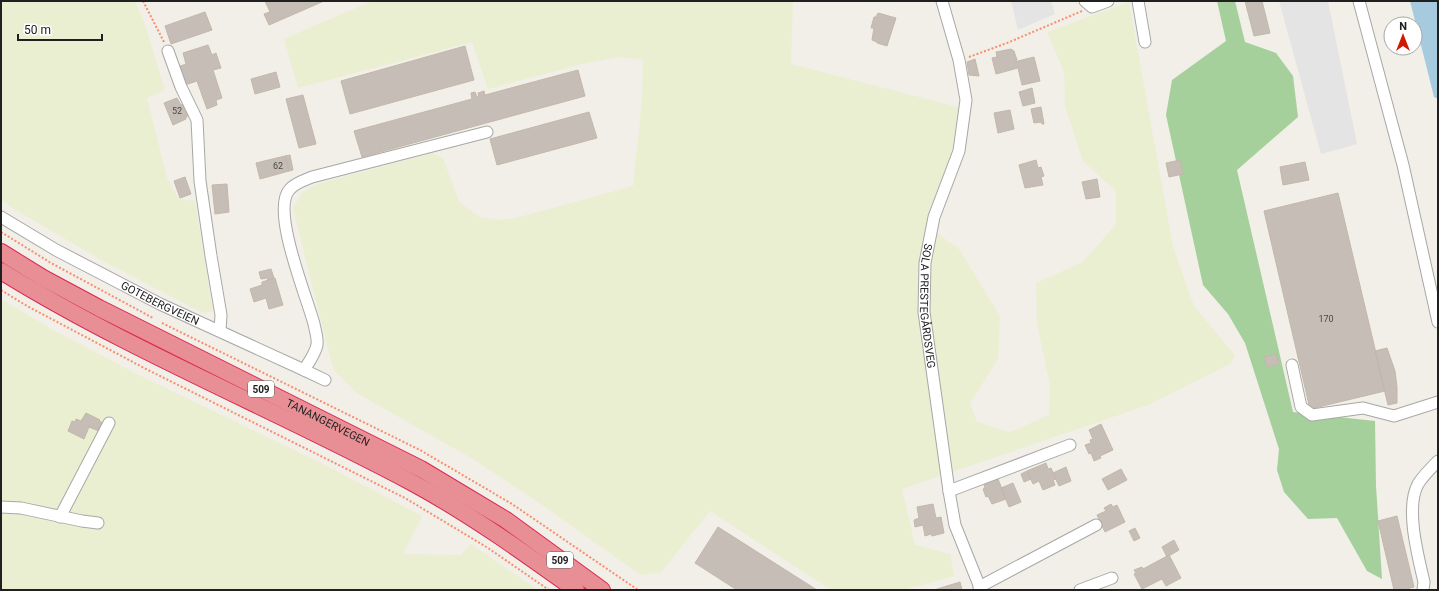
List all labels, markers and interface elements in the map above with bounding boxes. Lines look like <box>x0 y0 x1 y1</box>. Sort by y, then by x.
scale bar <box>18 16 102 42</box>
north arrow <box>1383 16 1423 56</box>
text: N <box>1399 20 1407 33</box>
text: 50 m <box>24 23 51 37</box>
house number: 52 <box>172 106 182 116</box>
house number: 62 <box>273 161 283 171</box>
street label: SOLA PRESTEGÅRDSVEG <box>917 242 938 369</box>
street label: GOTEBERGVEIEN <box>119 279 201 328</box>
house number: 170 <box>1318 314 1334 324</box>
road number: 509 <box>248 381 274 397</box>
street label: TANANGERVEGEN <box>284 397 372 449</box>
road number: 509 <box>547 552 573 568</box>

